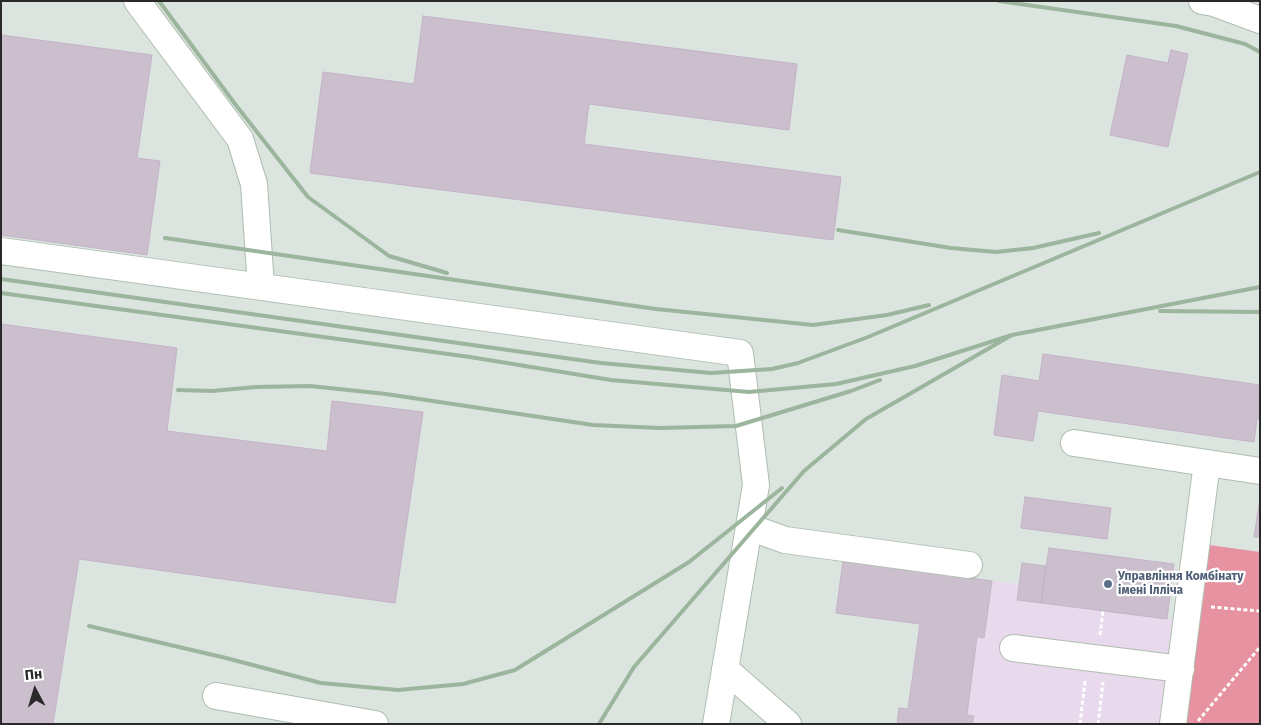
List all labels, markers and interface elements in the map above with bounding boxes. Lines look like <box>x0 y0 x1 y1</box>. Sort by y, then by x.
place label: Управління Комбінату імені Ілліча <box>1118 570 1243 598</box>
marker: Управління Комбінату імені Ілліча <box>1102 578 1114 590</box>
north arrow <box>10 665 60 715</box>
text: Пн <box>24 665 43 684</box>

